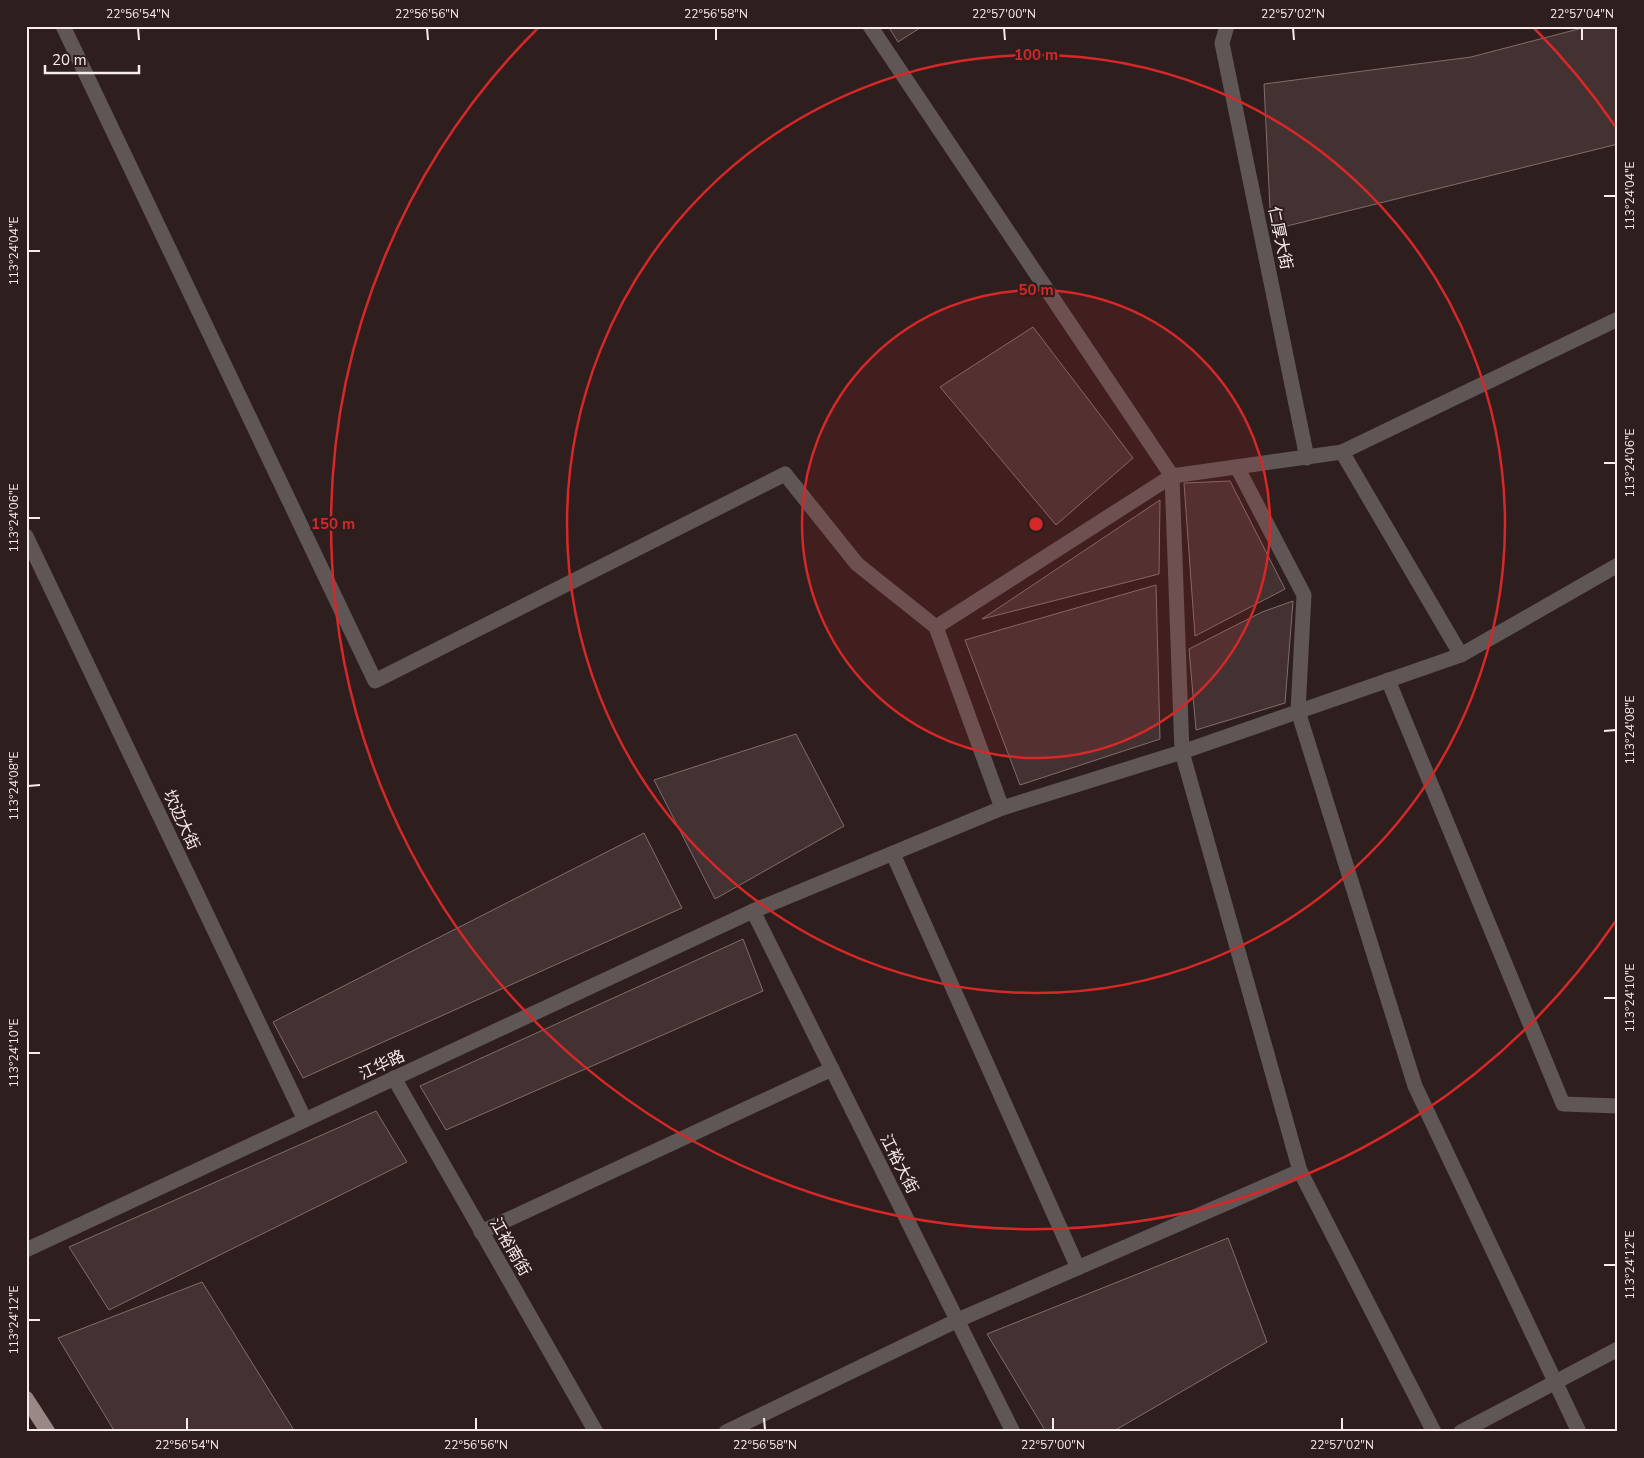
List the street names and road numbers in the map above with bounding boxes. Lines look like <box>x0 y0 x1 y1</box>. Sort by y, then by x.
street label: 仁厚大街 <box>1263 204 1297 272</box>
street label: 坎边大街 <box>158 786 204 854</box>
street label: 江华路 <box>356 1045 408 1085</box>
street label: 江裕大街 <box>875 1130 923 1198</box>
street label: 江裕南街 <box>484 1214 536 1280</box>

